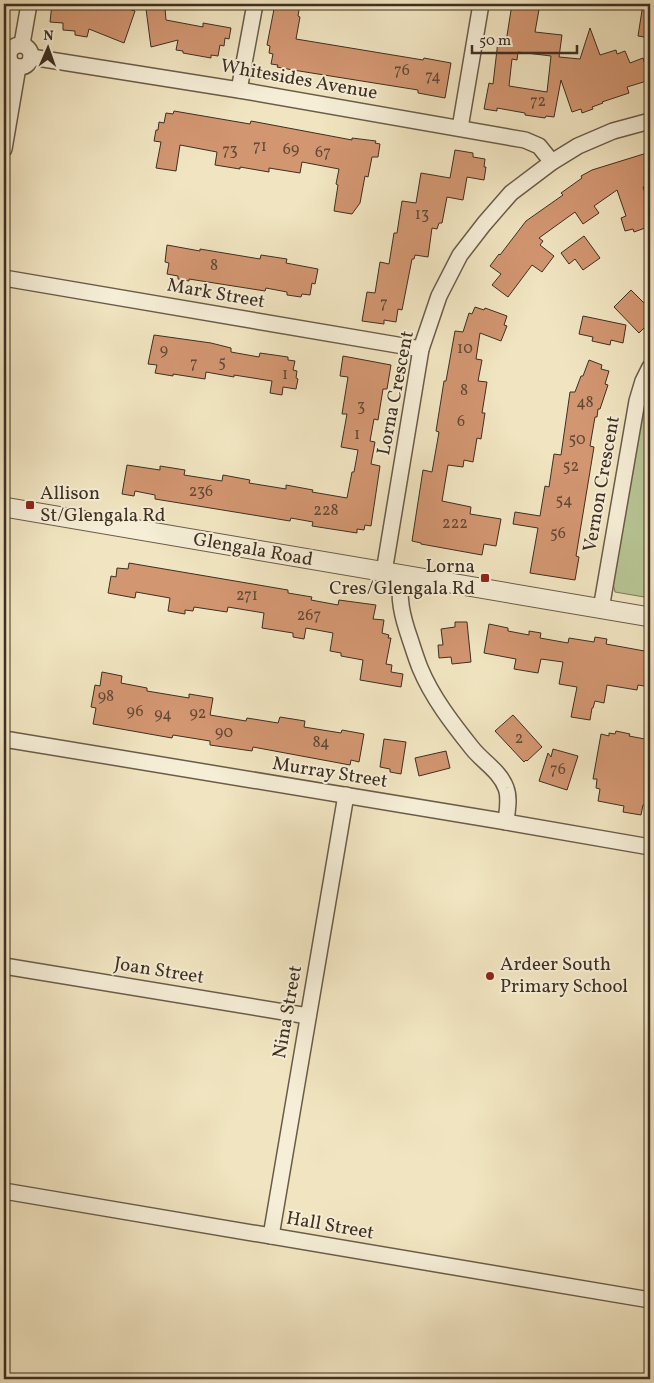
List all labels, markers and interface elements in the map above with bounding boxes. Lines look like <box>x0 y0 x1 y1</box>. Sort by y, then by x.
north arrow <box>22 22 72 72</box>
scale bar <box>472 22 576 54</box>
text: N <box>43 27 54 46</box>
text: 50 m <box>479 31 511 52</box>
street label: Whitesides Avenue <box>218 53 380 107</box>
house number: 76 <box>394 60 410 82</box>
house number: 74 <box>425 66 441 88</box>
house number: 72 <box>530 91 546 113</box>
house number: 71 <box>253 136 267 158</box>
house number: 69 <box>283 139 299 161</box>
house number: 73 <box>222 140 238 162</box>
house number: 67 <box>315 142 331 164</box>
house number: 13 <box>415 204 429 226</box>
house number: 8 <box>210 255 218 277</box>
street label: Mark Street <box>165 273 267 315</box>
house number: 7 <box>380 293 388 315</box>
street label: Lorna Crescent <box>371 328 421 457</box>
house number: 10 <box>457 338 473 360</box>
house number: 9 <box>160 340 168 362</box>
house number: 5 <box>218 352 226 374</box>
house number: 7 <box>190 353 198 375</box>
house number: 1 <box>282 364 288 386</box>
house number: 8 <box>460 380 468 402</box>
house number: 48 <box>576 392 594 414</box>
house number: 3 <box>357 396 365 418</box>
house number: 6 <box>457 411 465 433</box>
street label: Vernon Crescent <box>577 414 627 554</box>
house number: 1 <box>354 424 360 446</box>
house number: 50 <box>569 429 586 451</box>
house number: 52 <box>563 456 579 478</box>
place label: Allison St/Glengala Rd <box>40 481 165 529</box>
house number: 236 <box>189 481 213 503</box>
house number: 54 <box>555 490 573 512</box>
marker: Allison St/Glengala Rd <box>24 499 36 511</box>
house number: 228 <box>313 500 339 522</box>
house number: 222 <box>442 513 468 535</box>
house number: 56 <box>550 523 566 545</box>
street label: Glengala Road <box>191 527 315 573</box>
place label: Lorna Cres/Glengala Rd <box>329 554 475 602</box>
marker: Lorna Cres/Glengala Rd <box>479 572 491 584</box>
house number: 271 <box>236 585 258 607</box>
house number: 267 <box>297 605 321 627</box>
house number: 98 <box>98 686 114 708</box>
house number: 96 <box>126 701 144 723</box>
house number: 92 <box>190 703 206 725</box>
house number: 94 <box>154 704 172 726</box>
house number: 90 <box>215 722 233 744</box>
house number: 2 <box>515 728 523 750</box>
house number: 84 <box>312 732 330 754</box>
street label: Murray Street <box>271 751 390 795</box>
house number: 76 <box>550 759 566 781</box>
street label: Joan Street <box>112 951 206 991</box>
place label: Ardeer South Primary School <box>500 952 628 1000</box>
street label: Nina Street <box>267 963 309 1061</box>
marker: Ardeer South Primary School <box>484 970 496 982</box>
street label: Hall Street <box>284 1205 376 1247</box>

